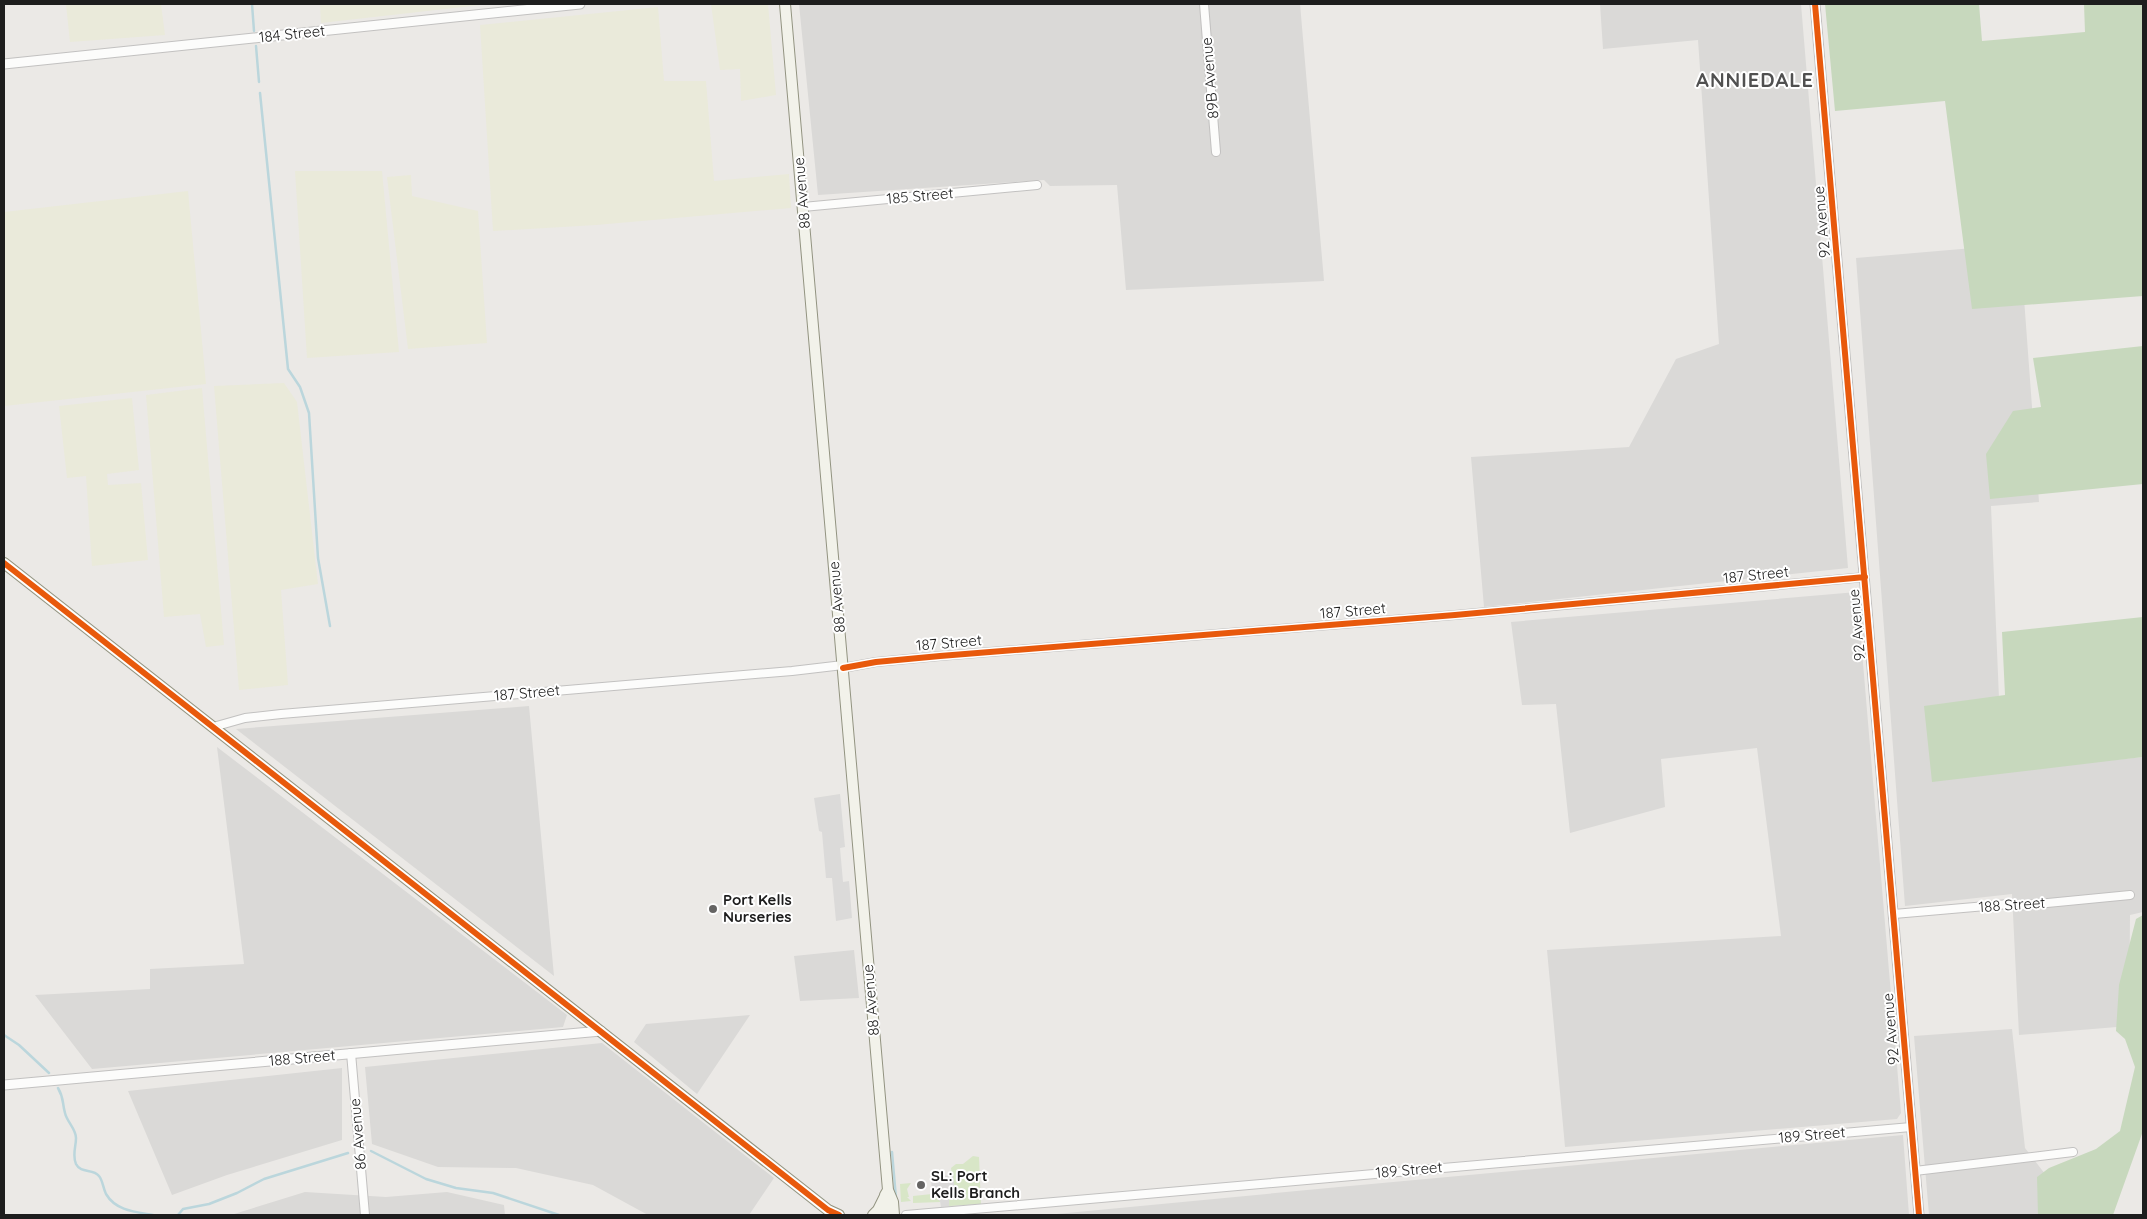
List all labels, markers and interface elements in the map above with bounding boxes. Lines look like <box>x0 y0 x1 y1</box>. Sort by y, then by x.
street label: 184 Street <box>258 21 326 46</box>
street label: 89B Avenue <box>1196 37 1223 120</box>
district label: ANNIEDALE <box>1696 67 1814 92</box>
street label: 88 Avenue <box>789 157 814 230</box>
street label: 185 Street <box>886 183 954 208</box>
street label: 92 Avenue <box>1809 185 1834 259</box>
street label: 88 Avenue <box>824 561 849 634</box>
street label: 187 Street <box>1722 562 1790 587</box>
street label: 92 Avenue <box>1844 588 1869 662</box>
street label: 187 Street <box>1319 598 1387 623</box>
street label: 187 Street <box>915 630 983 655</box>
street label: 187 Street <box>493 680 561 705</box>
place label: Port Kells Nurseries <box>723 890 792 926</box>
street label: 188 Street <box>1978 893 2046 916</box>
marker: Port Kells Nurseries <box>707 903 719 915</box>
street label: 88 Avenue <box>858 964 883 1037</box>
street label: 92 Avenue <box>1878 992 1903 1066</box>
street label: 188 Street <box>268 1045 336 1070</box>
street label: 86 Avenue <box>345 1098 370 1171</box>
street label: 189 Street <box>1778 1122 1846 1147</box>
street label: 189 Street <box>1375 1157 1443 1182</box>
place label: SL: Port Kells Branch <box>931 1166 1020 1202</box>
marker: SL: Port Kells Branch <box>915 1179 927 1191</box>

